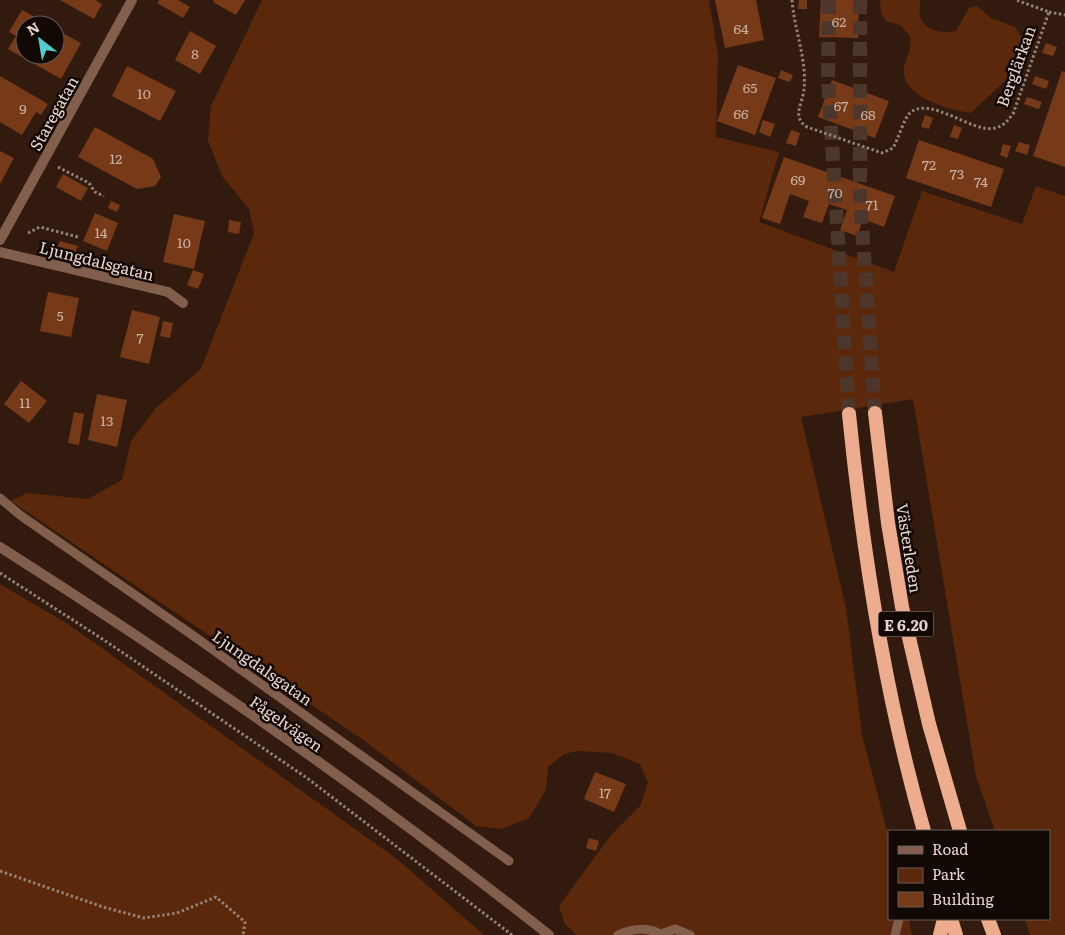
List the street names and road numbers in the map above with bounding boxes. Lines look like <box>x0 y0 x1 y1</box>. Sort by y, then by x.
street label: Berglärkan <box>989 22 1041 110</box>
street label: Staregatan <box>23 71 84 155</box>
street label: Ljungdalsgatan <box>37 234 157 286</box>
street label: Västerleden <box>891 502 929 595</box>
road number: E 6.20 <box>878 612 934 636</box>
street label: Ljungdalsgatan <box>208 623 318 711</box>
street label: Fågelvägen <box>245 689 329 757</box>

